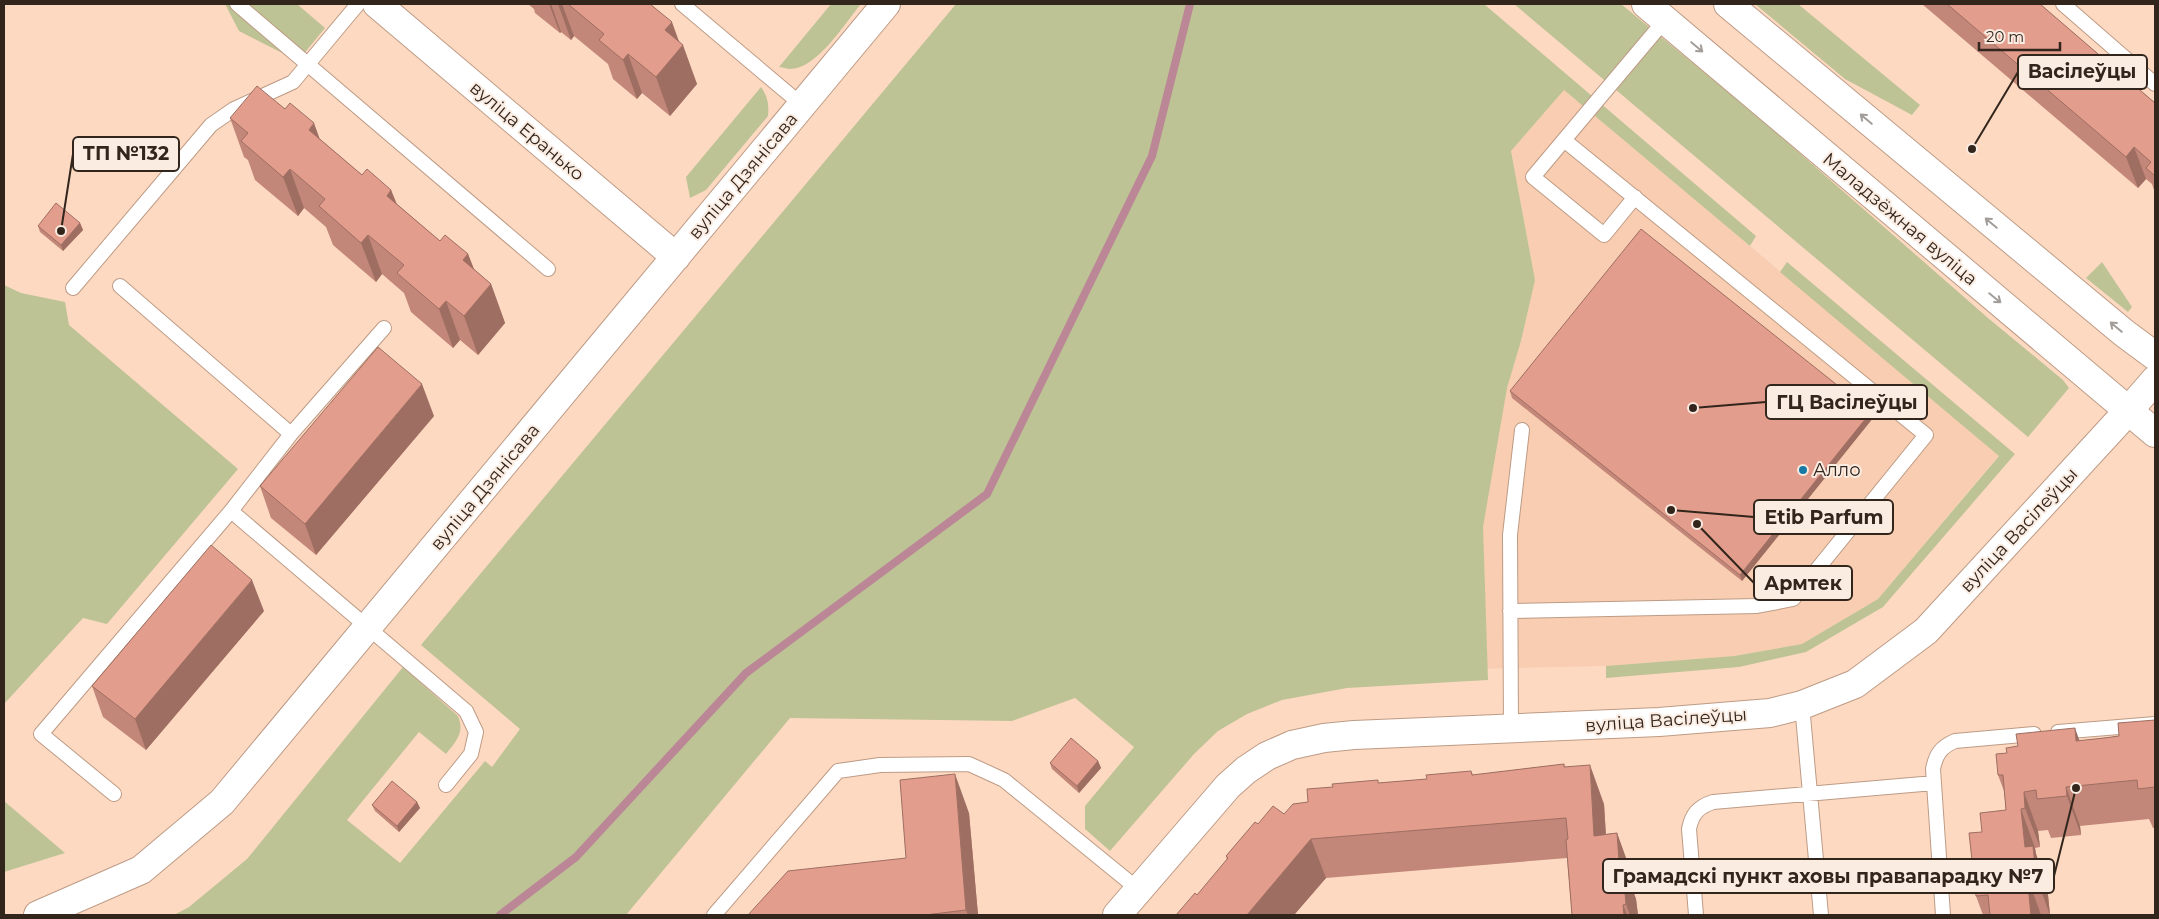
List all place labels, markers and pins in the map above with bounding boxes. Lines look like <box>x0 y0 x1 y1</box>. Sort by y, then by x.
callout: Васілеўцы <box>2018 55 2147 89</box>
callout: ТП №132 <box>73 137 179 171</box>
callout: ГЦ Васілеўцы <box>1766 385 1927 419</box>
place label: Алло <box>1813 459 1861 481</box>
marker: Алло <box>1797 464 1809 476</box>
callout: Etib Parfum <box>1754 500 1893 534</box>
callout: Армтек <box>1754 566 1852 600</box>
callout: Грамадскі пункт аховы правапарадку №7 <box>1603 859 2054 893</box>

